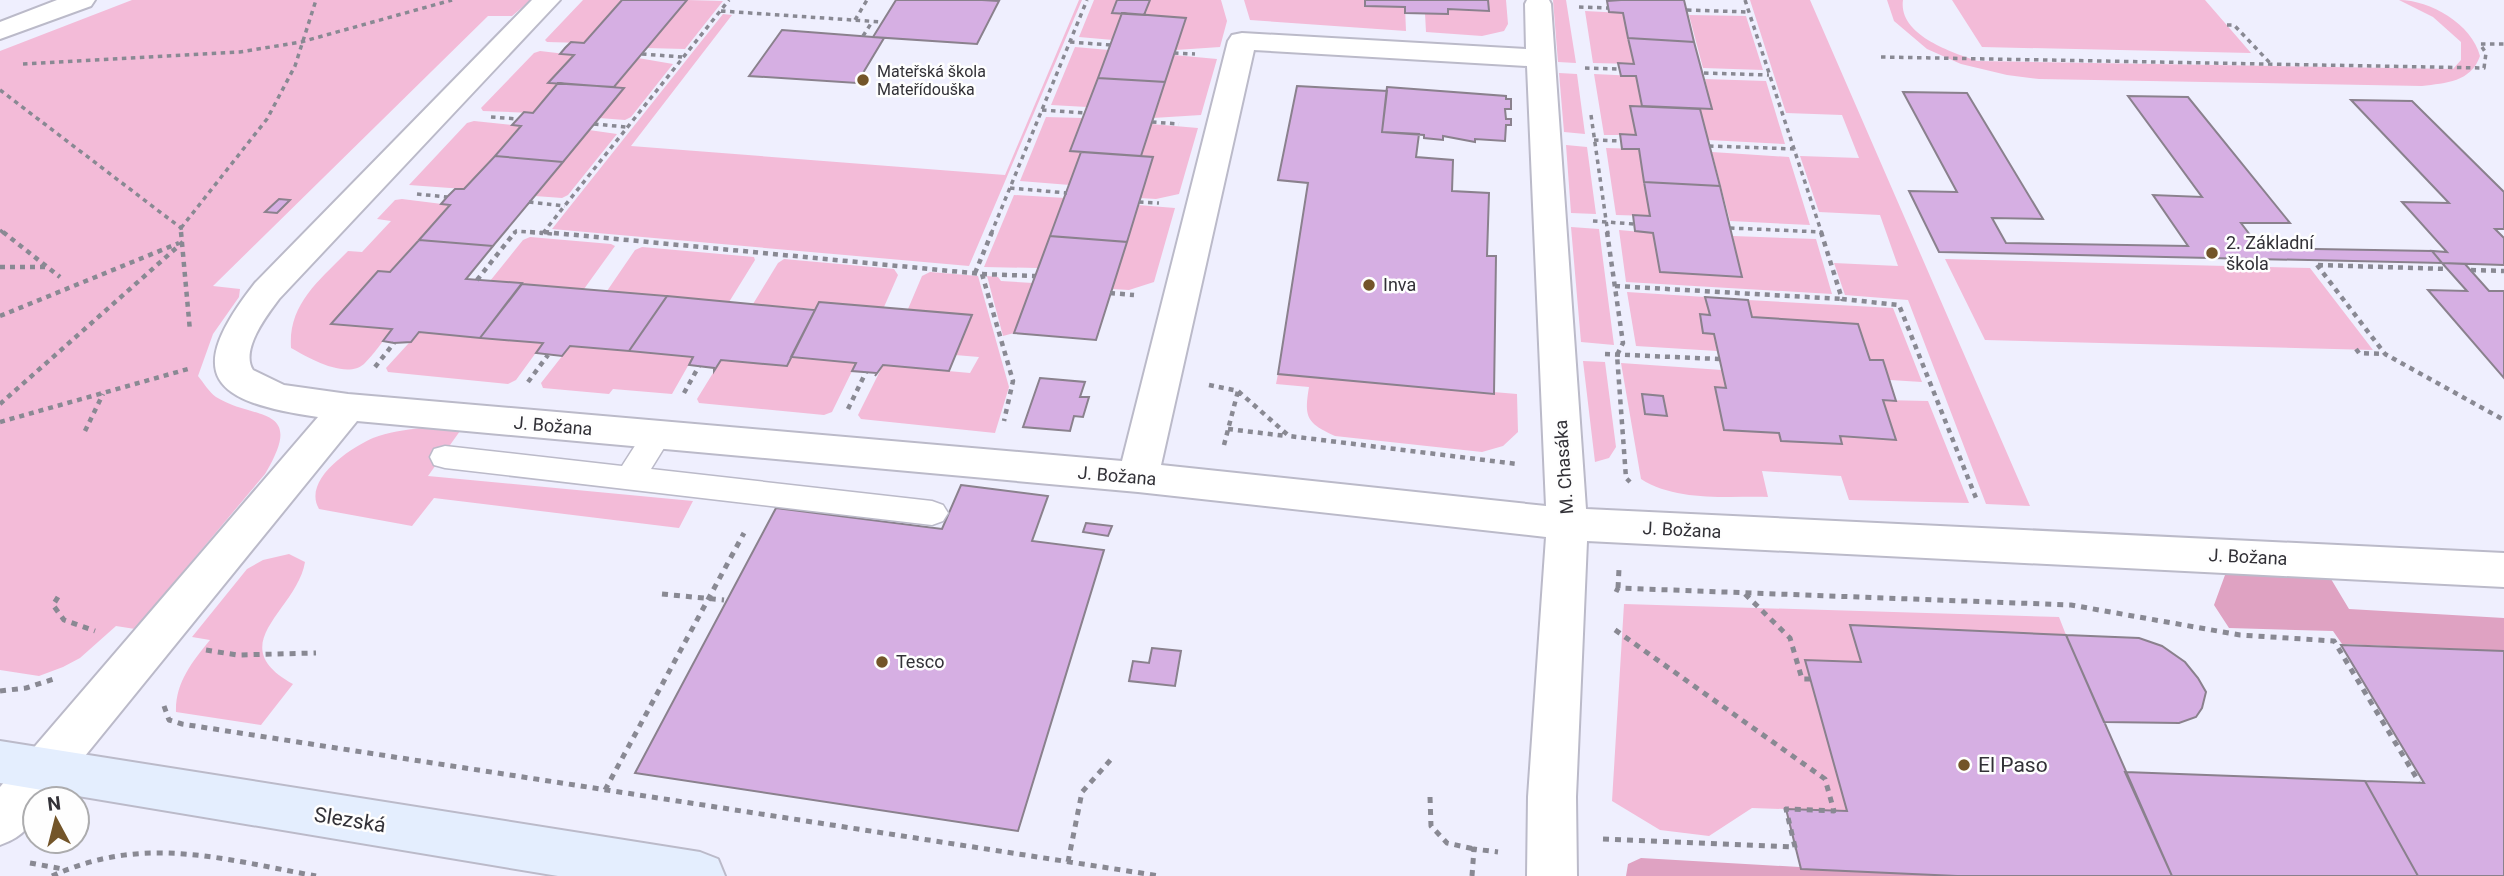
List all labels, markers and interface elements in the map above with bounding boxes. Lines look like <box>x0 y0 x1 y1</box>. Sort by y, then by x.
place label: Mateřská škola Mateřídouška <box>877 62 986 99</box>
marker: Mateřská škola Mateřídouška <box>855 72 871 88</box>
place label: 2. Základní škola <box>2226 232 2314 274</box>
marker: 2. Základní škola <box>2204 245 2220 261</box>
place label: Inva <box>1383 274 1416 295</box>
marker: Inva <box>1361 277 1377 293</box>
street label: J. Božana <box>513 412 593 439</box>
street label: M. Chasáka <box>1550 419 1577 515</box>
street label: J. Božana <box>1077 462 1157 489</box>
street label: J. Božana <box>1642 517 1722 542</box>
street label: J. Božana <box>2208 544 2288 569</box>
place label: Tesco <box>896 651 944 672</box>
marker: Tesco <box>874 654 890 670</box>
place label: El Paso <box>1978 753 2048 777</box>
marker: El Paso <box>1956 757 1972 773</box>
north arrow <box>21 785 91 855</box>
text: N <box>46 791 62 816</box>
street label: Slezská <box>313 803 387 837</box>

